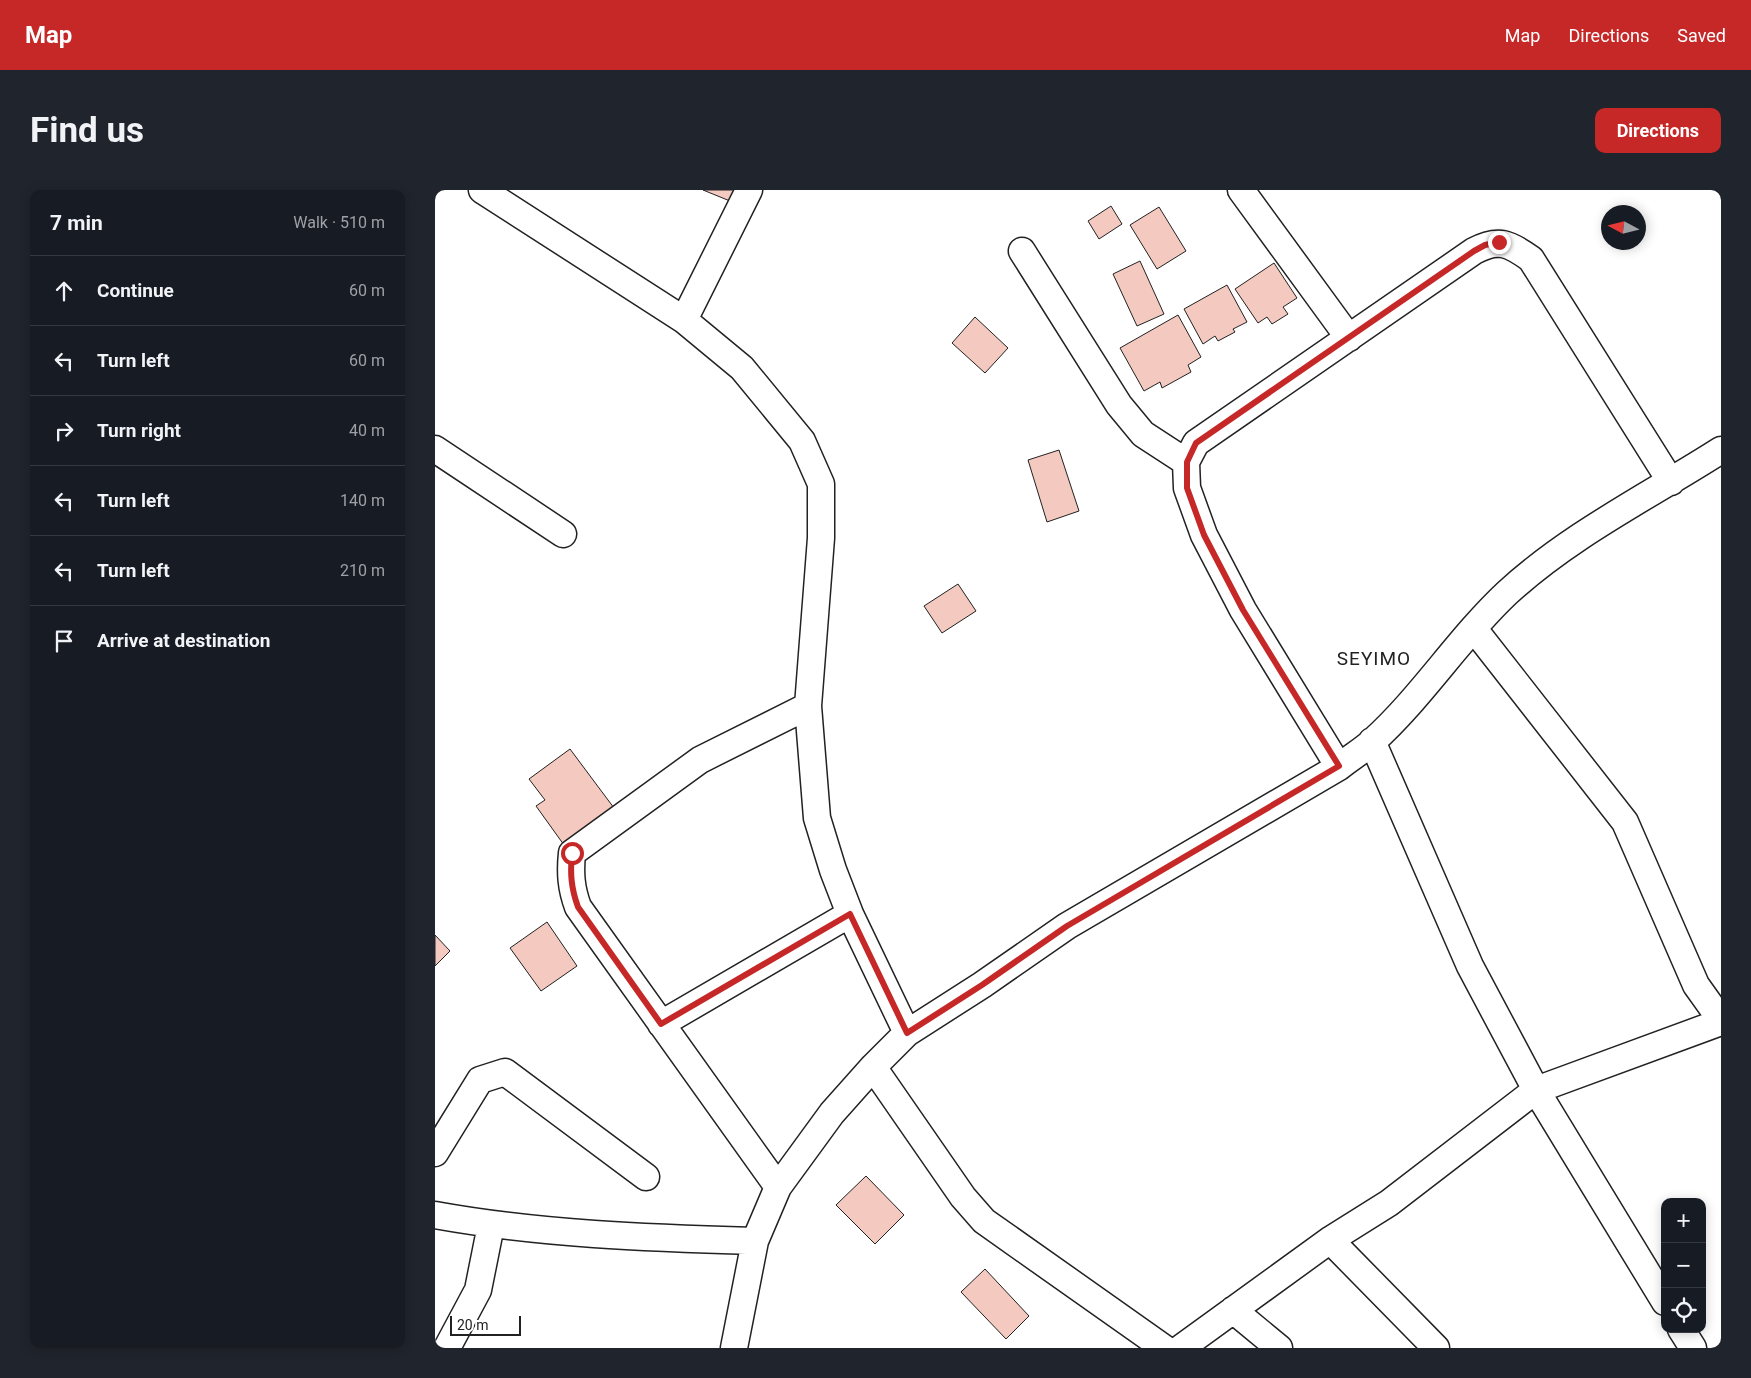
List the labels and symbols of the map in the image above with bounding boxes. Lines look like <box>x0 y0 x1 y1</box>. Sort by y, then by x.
north arrow <box>1601 205 1646 250</box>
route end <box>1488 231 1511 254</box>
district label: SEYIMO <box>1337 647 1411 670</box>
route start <box>561 842 584 865</box>
scale bar <box>450 1313 521 1336</box>

